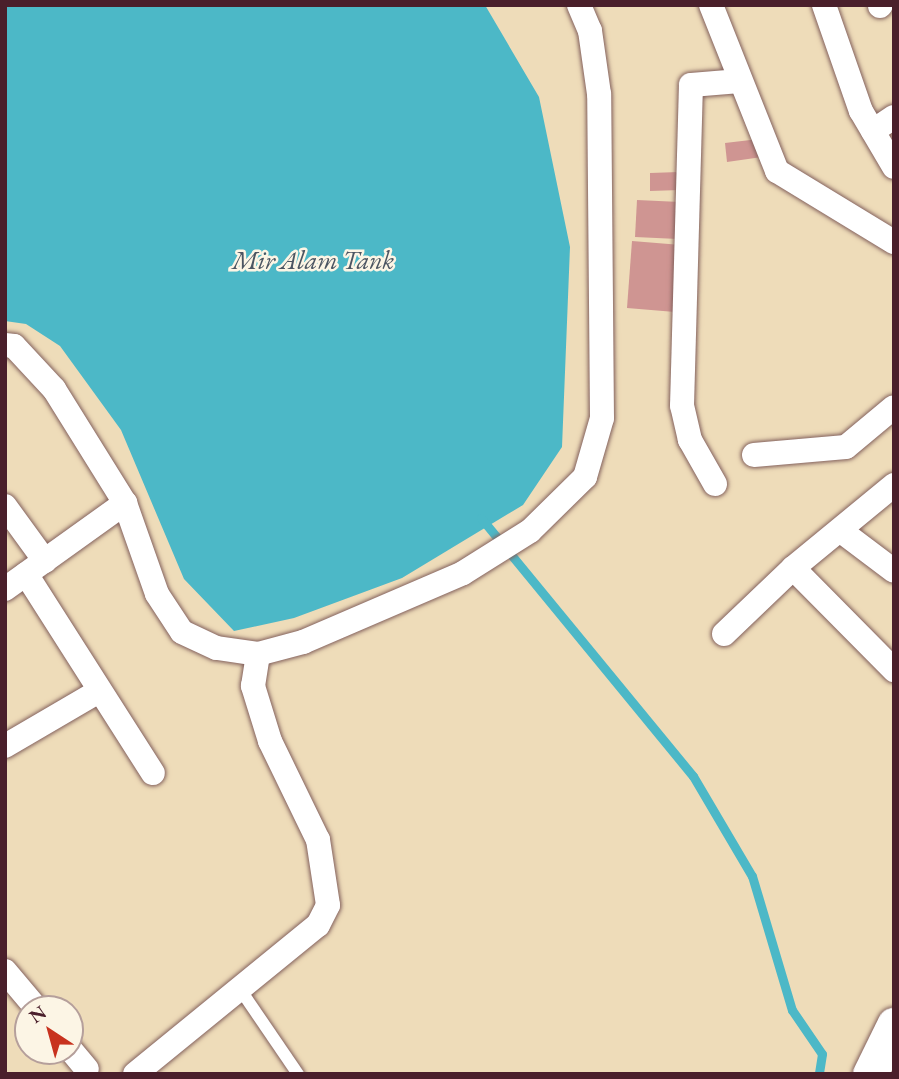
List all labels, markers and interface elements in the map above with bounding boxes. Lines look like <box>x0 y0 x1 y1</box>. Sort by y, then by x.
water label: Mir Alam Tank <box>232 245 394 277</box>
north arrow <box>14 995 84 1065</box>
text: N <box>24 1000 51 1029</box>

